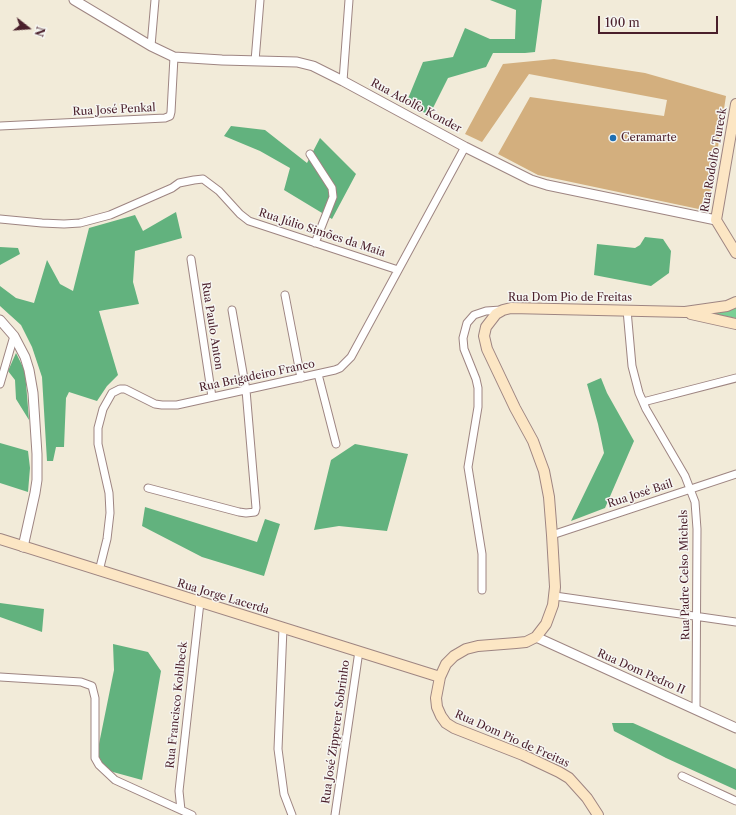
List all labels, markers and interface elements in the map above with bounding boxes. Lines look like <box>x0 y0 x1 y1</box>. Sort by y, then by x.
north arrow <box>8 8 48 48</box>
scale bar <box>600 8 720 34</box>
text: 100 m <box>605 15 640 30</box>
text: N <box>31 25 48 38</box>
street label: Rua Adolfo Konder <box>368 76 464 136</box>
street label: Rua José Penkal <box>72 101 156 119</box>
street label: Rua Rodolfo Tureck <box>698 107 730 213</box>
place label: Ceramarte <box>621 131 677 145</box>
marker: Ceramarte <box>608 133 618 143</box>
street label: Rua Júlio Simões da Maia <box>257 206 387 260</box>
street label: Rua Paulo Anton <box>199 281 225 371</box>
street label: Rua Dom Pio de Freitas <box>508 291 632 305</box>
street label: Rua Brigadeiro Franco <box>198 357 316 395</box>
street label: Rua José Bail <box>606 477 674 511</box>
street label: Rua Padre Celso Michels <box>677 510 693 640</box>
street label: Rua Jorge Lacerda <box>175 577 271 617</box>
street label: Rua Francisco Kohlbeck <box>164 641 190 769</box>
street label: Rua Dom Pedro II <box>595 647 687 697</box>
street label: Rua José Zipperer Sobrinho <box>319 659 353 805</box>
street label: Rua Dom Pio de Freitas <box>453 708 571 770</box>

